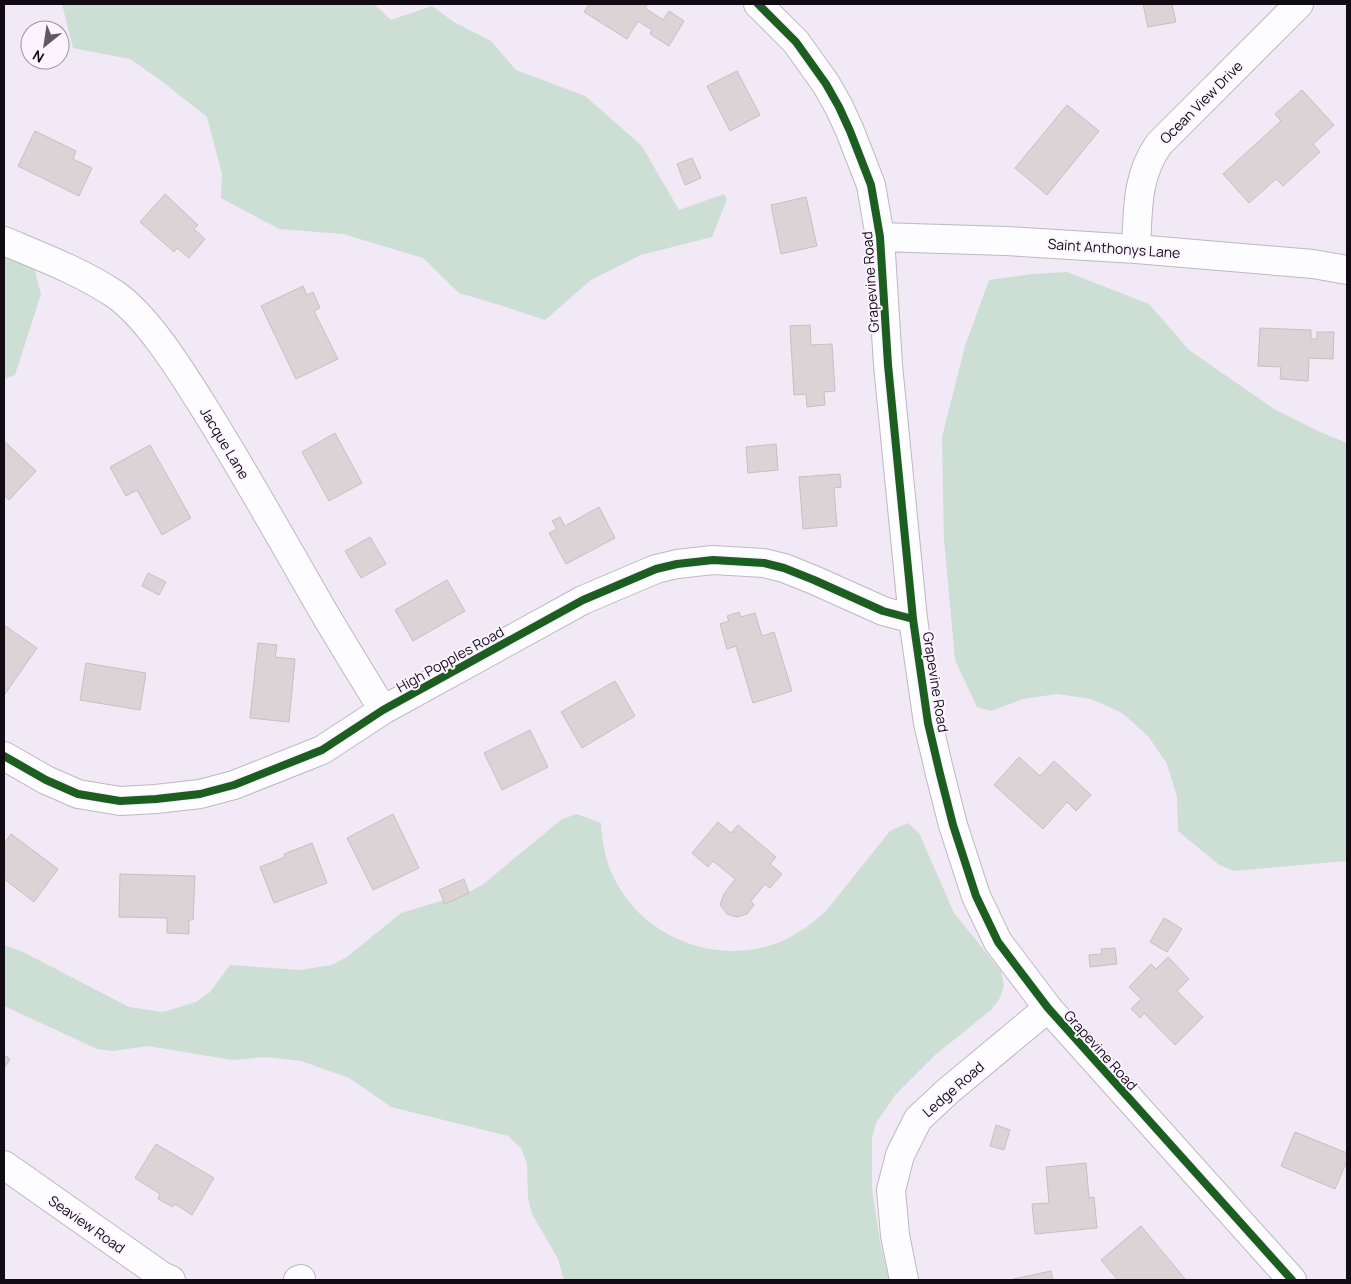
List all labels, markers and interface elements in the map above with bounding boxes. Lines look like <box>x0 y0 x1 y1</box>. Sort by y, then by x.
north arrow <box>20 20 70 70</box>
text: N <box>29 46 47 67</box>
street label: Ocean View Drive <box>1155 56 1247 148</box>
street label: Grapevine Road <box>857 231 883 333</box>
street label: Saint Anthonys Lane <box>1047 234 1181 262</box>
street label: Jacque Lane <box>196 403 254 483</box>
street label: High Popples Road <box>393 622 507 696</box>
street label: Grapevine Road <box>919 630 953 734</box>
street label: Grapevine Road <box>1060 1006 1142 1094</box>
street label: Ledge Road <box>918 1057 988 1121</box>
street label: Seaview Road <box>45 1191 129 1257</box>

